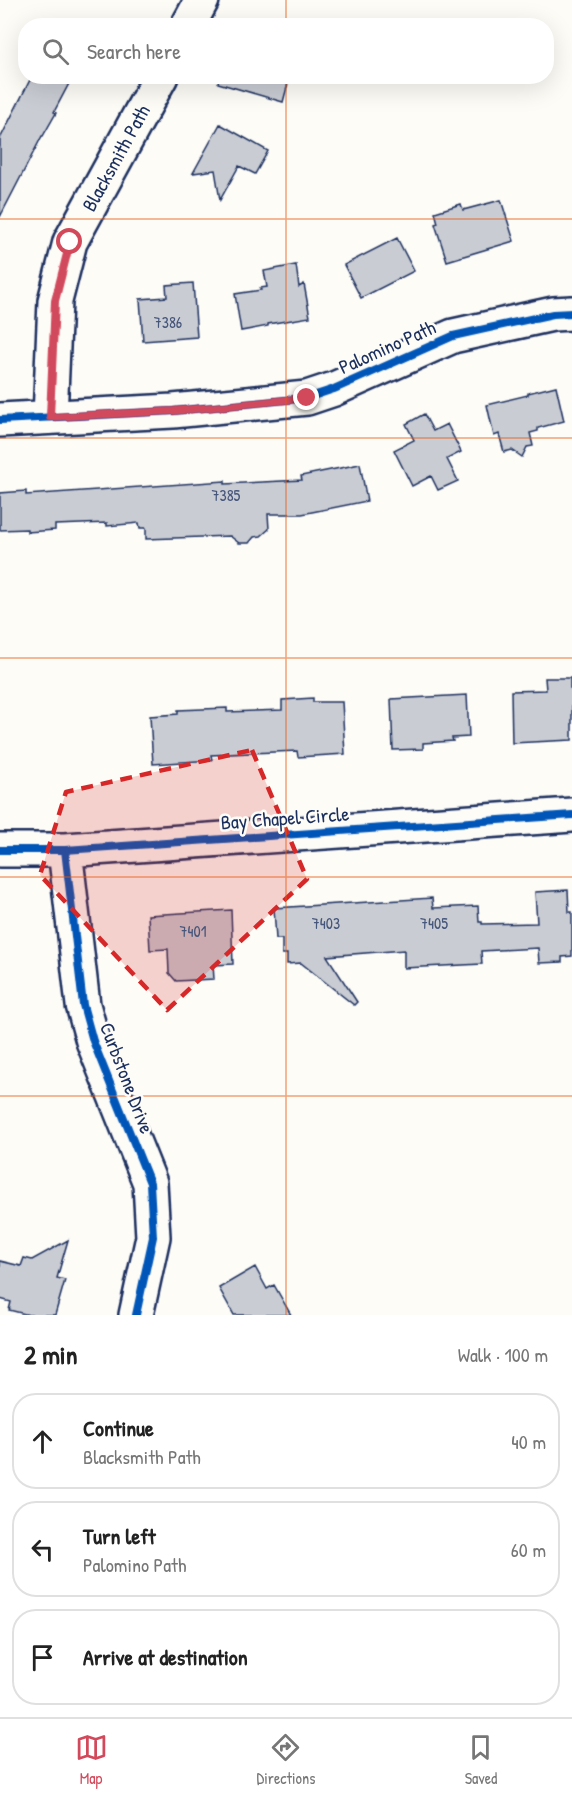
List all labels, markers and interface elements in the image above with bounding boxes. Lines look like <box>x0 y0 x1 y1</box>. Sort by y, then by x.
search box <box>18 18 554 84</box>
icon: search <box>39 35 72 68</box>
text: Search here <box>87 36 181 66</box>
street label: Blacksmith Path <box>75 100 156 216</box>
route start <box>56 228 82 254</box>
house number: 7386 <box>154 311 182 333</box>
street label: Palomino Path <box>334 313 440 380</box>
route end <box>293 384 319 410</box>
house number: 7385 <box>212 484 241 506</box>
street label: Bay Chapel Circle <box>220 800 350 835</box>
house number: 7403 <box>312 912 340 934</box>
house number: 7405 <box>420 912 448 934</box>
house number: 7401 <box>180 920 207 942</box>
street label: Curbstone Drive <box>94 1018 161 1137</box>
text: 2 min <box>24 1337 77 1372</box>
text: Walk · 100 m <box>458 1341 548 1368</box>
text: Continue <box>83 1413 154 1443</box>
icon: ahead <box>26 1425 59 1458</box>
text: 40 m <box>511 1428 546 1455</box>
text: Blacksmith Path <box>83 1443 201 1470</box>
text: Turn left <box>83 1521 156 1551</box>
icon: left <box>26 1533 59 1566</box>
text: 60 m <box>511 1536 546 1563</box>
text: Palomino Path <box>83 1551 186 1578</box>
icon: arrive <box>26 1641 59 1674</box>
text: Arrive at destination <box>83 1642 248 1672</box>
tab: Map <box>75 1731 108 1789</box>
tab: Directions <box>257 1731 315 1789</box>
tab: Saved <box>464 1731 497 1789</box>

